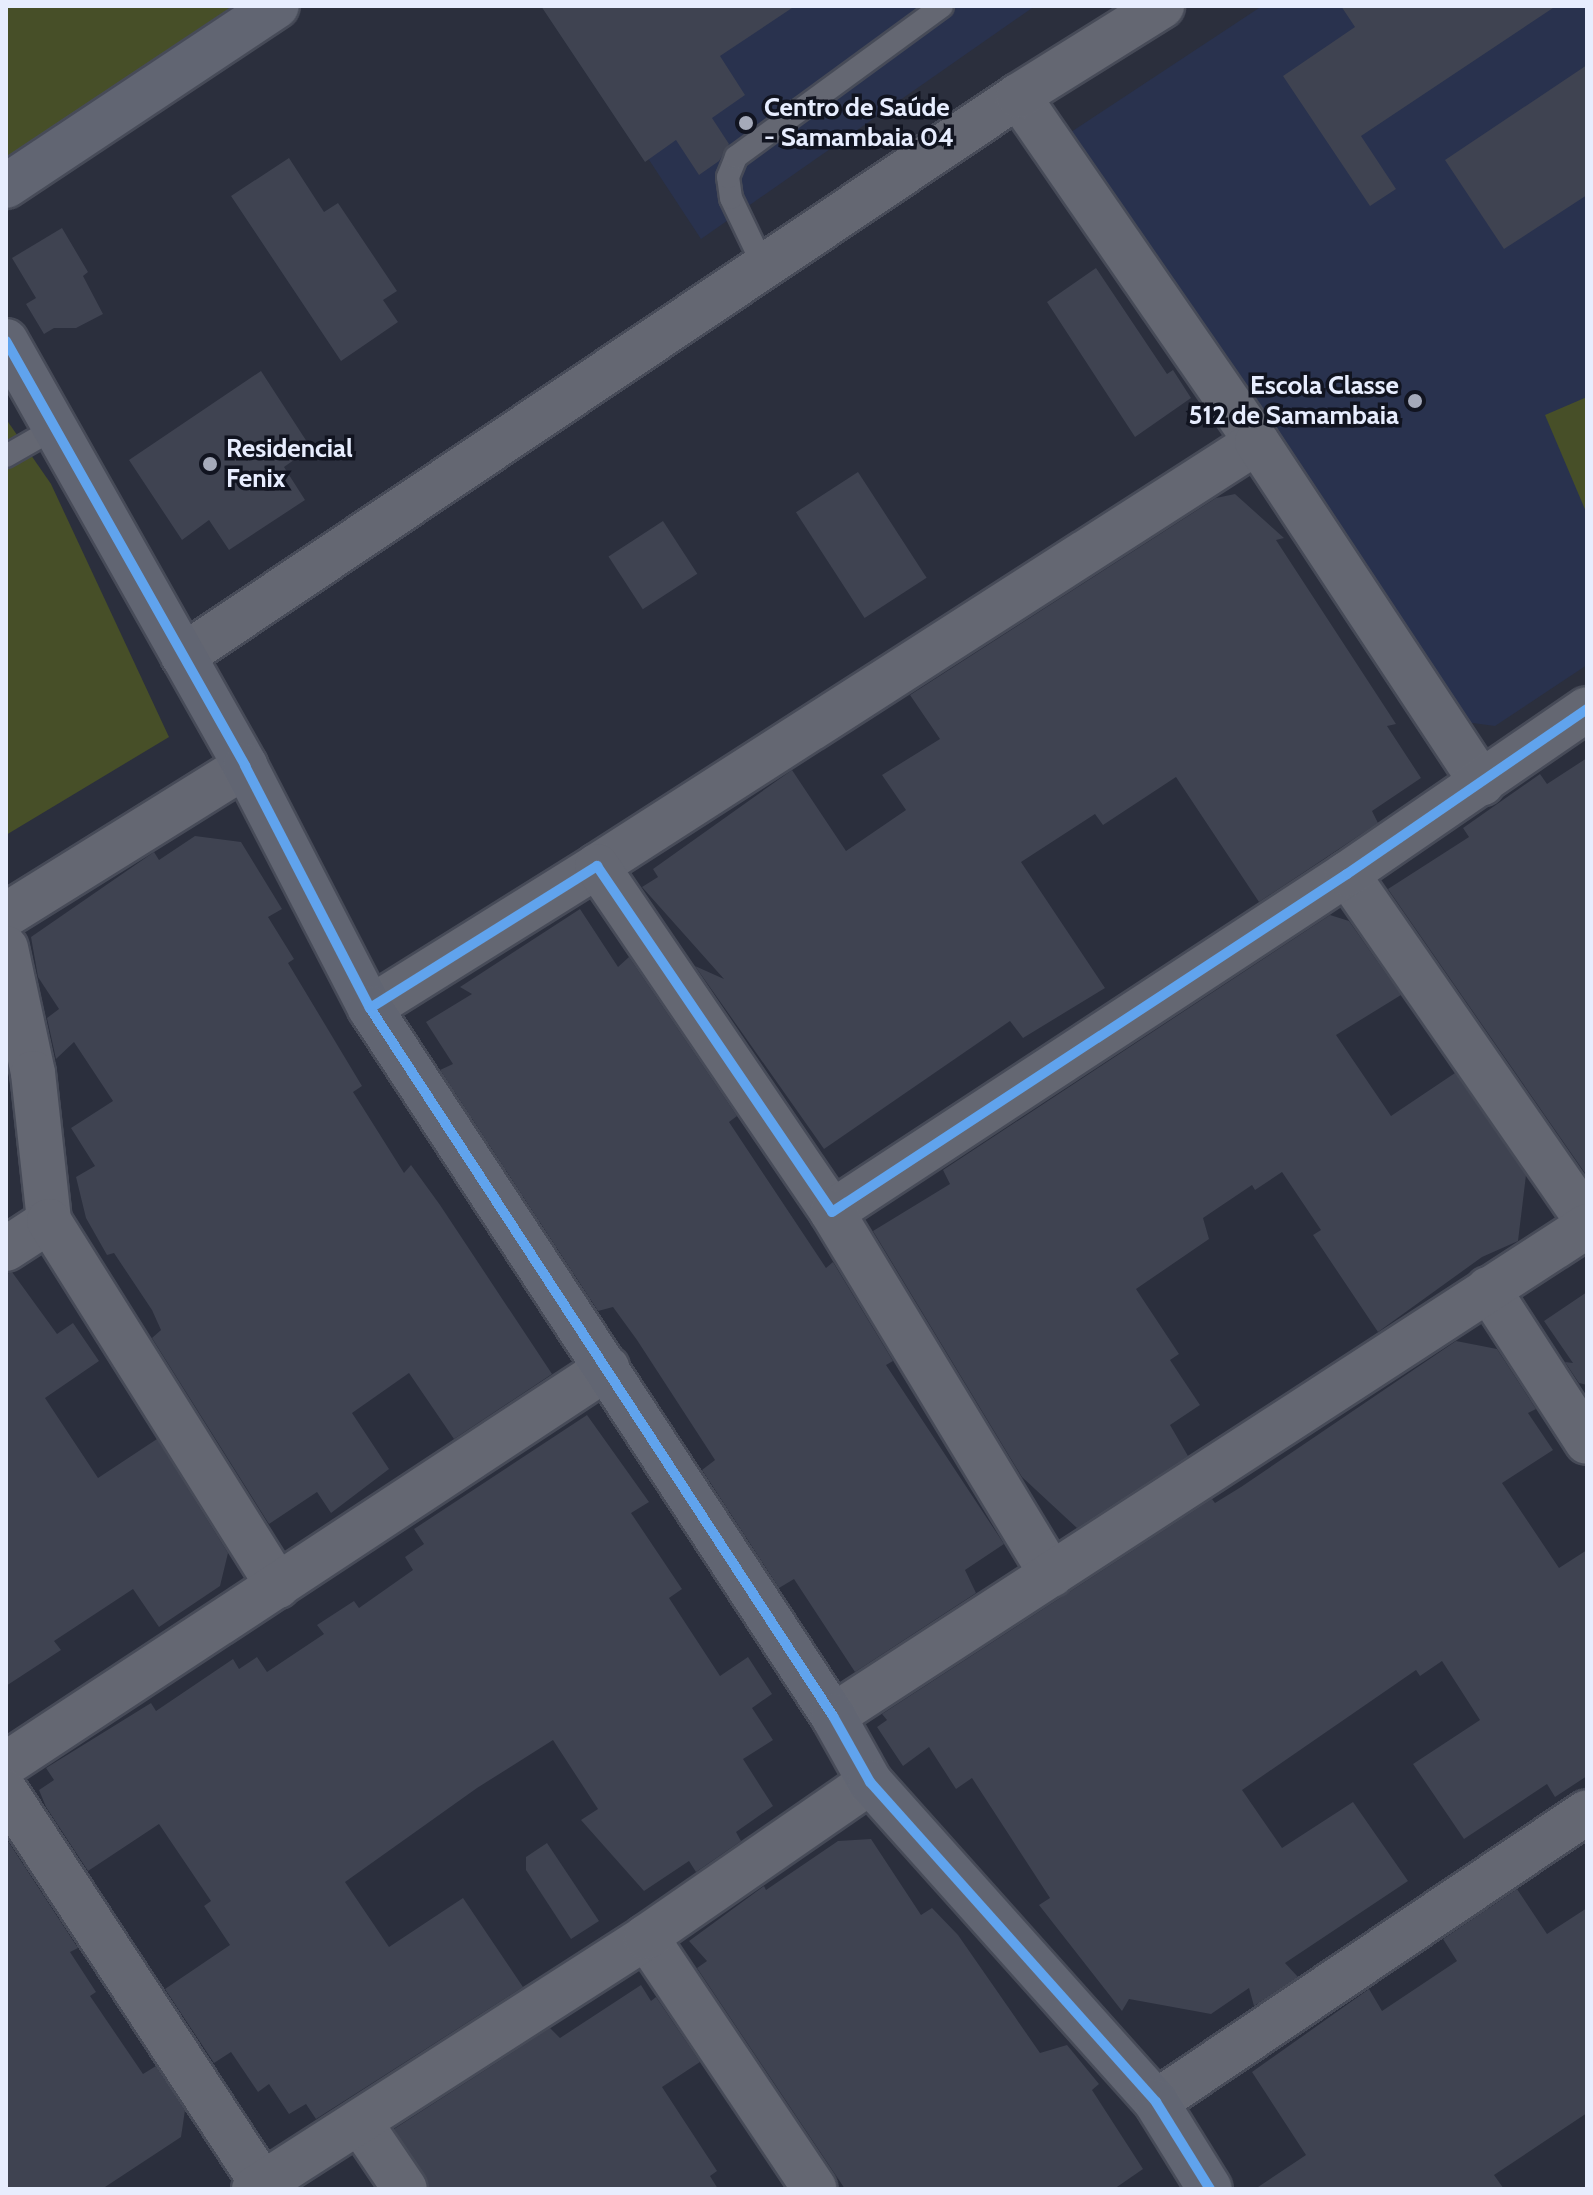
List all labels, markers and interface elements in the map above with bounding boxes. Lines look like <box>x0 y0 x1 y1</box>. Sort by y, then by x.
place label: Centro de Saúde - Samambaia 04 <box>764 92 954 154</box>
marker: Centro de Saúde - Samambaia 04 <box>735 112 757 134</box>
place label: Escola Classe 512 de Samambaia <box>1189 370 1399 432</box>
marker: Escola Classe 512 de Samambaia <box>1406 392 1424 410</box>
place label: Residencial Fenix <box>226 433 353 494</box>
marker: Residencial Fenix <box>201 455 219 473</box>

